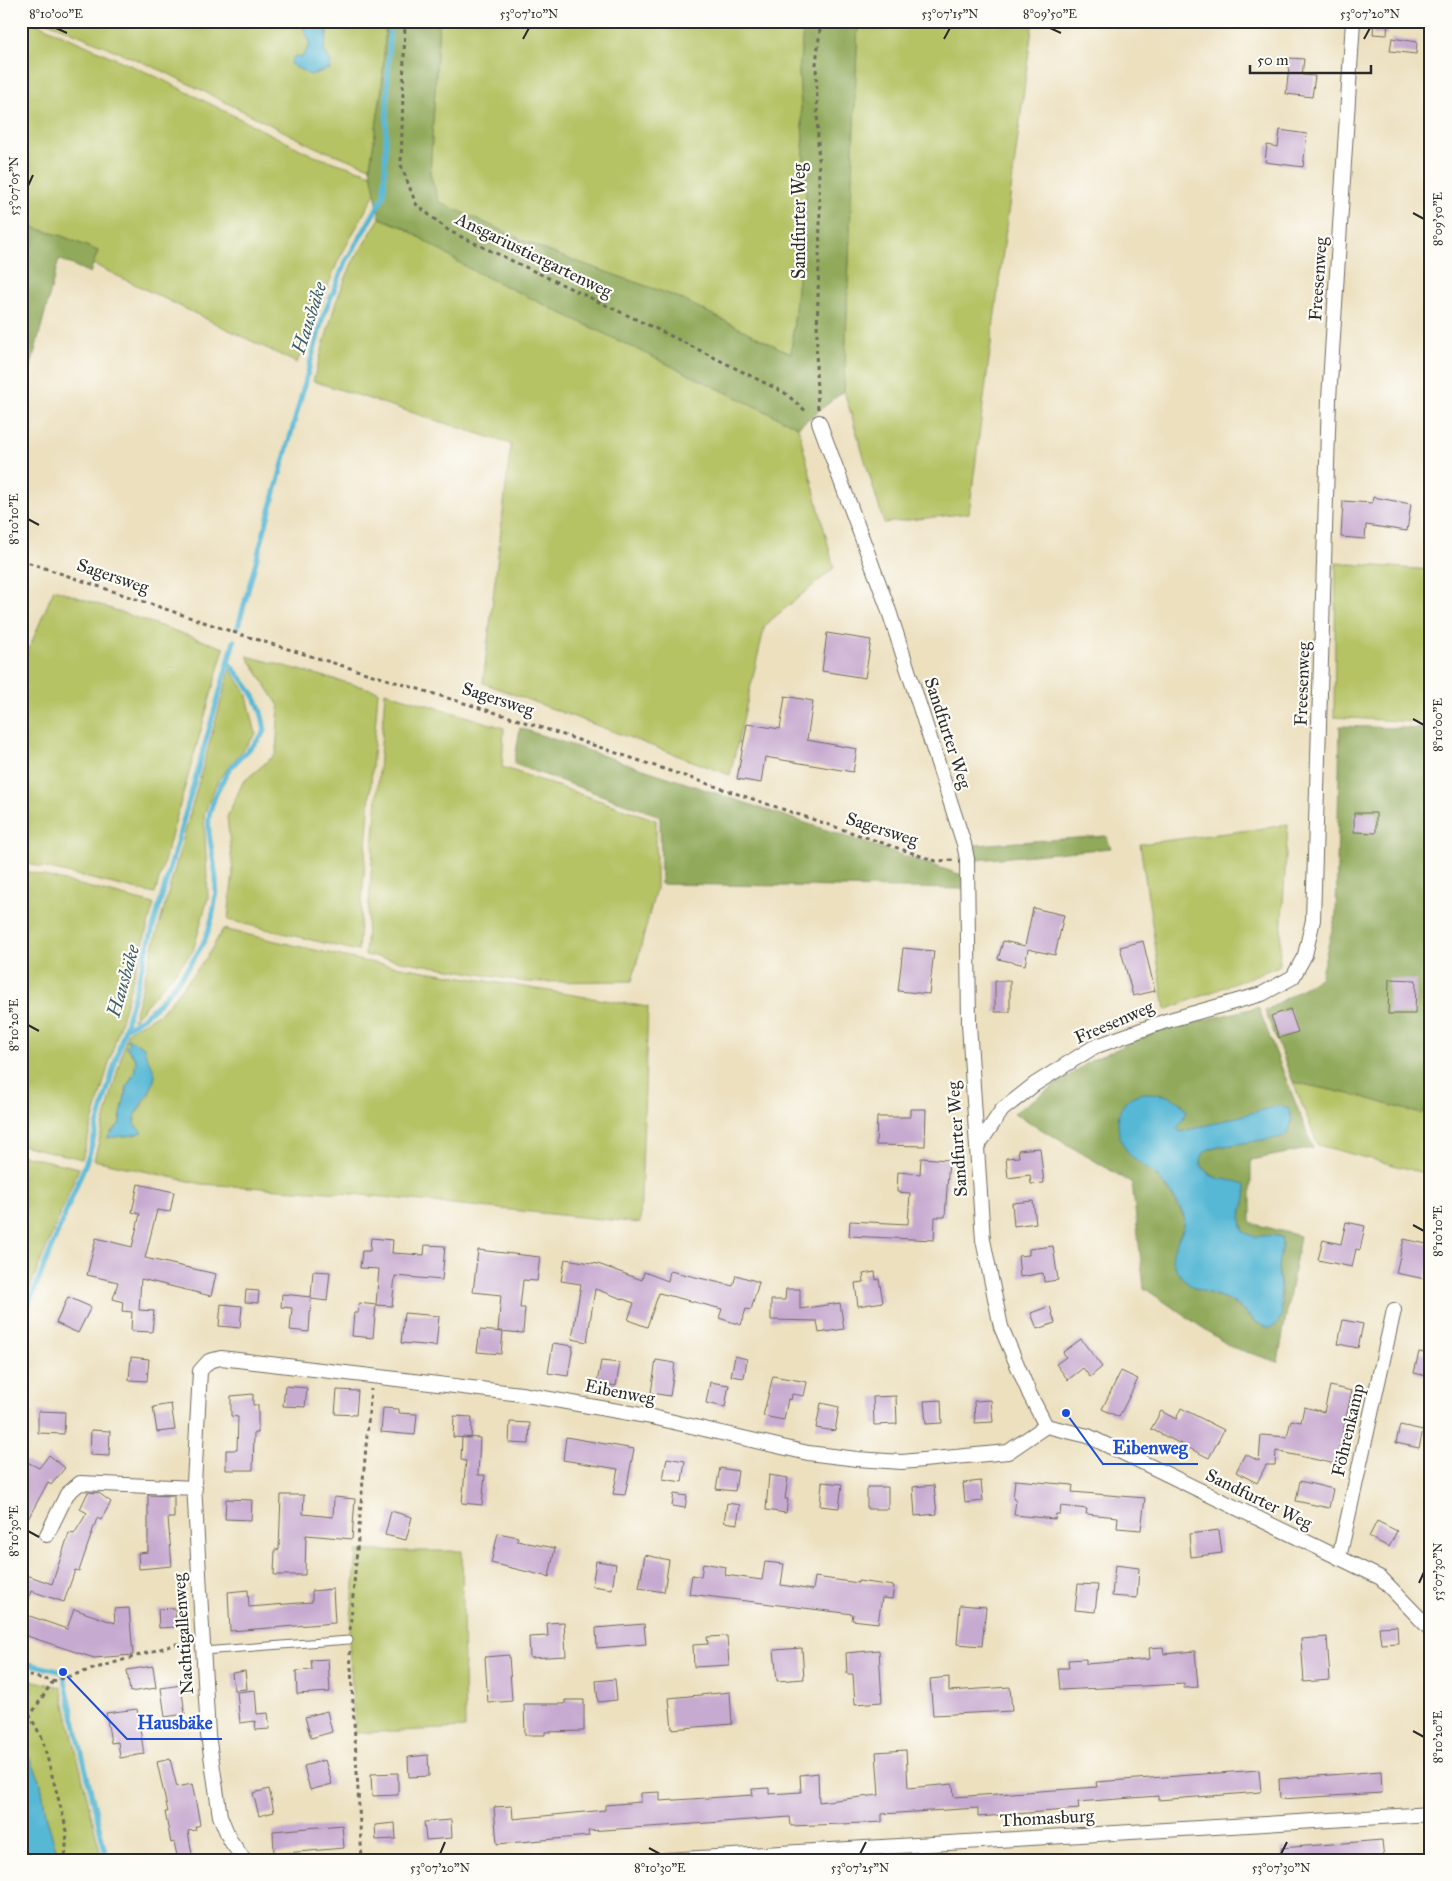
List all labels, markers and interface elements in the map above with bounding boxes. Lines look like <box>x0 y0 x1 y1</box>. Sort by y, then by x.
text: 8°10'00"E <box>29 7 83 21</box>
text: 53°07'10"N <box>500 7 558 21</box>
text: 53°07'15"N <box>921 7 979 21</box>
text: 8°09'50"E <box>1023 7 1077 21</box>
text: 53°07'20"N <box>1340 7 1400 21</box>
scale bar <box>1250 42 1371 74</box>
text: 50 m <box>1257 51 1289 69</box>
text: 53°07'05"N <box>7 156 21 216</box>
street label: Sandfurter Weg <box>788 162 811 279</box>
text: 8°09'50"E <box>1431 192 1445 246</box>
street label: Ansgariustiergartenweg <box>451 207 616 304</box>
street label: Freesenweg <box>1304 236 1333 322</box>
water label: Hausbäke <box>286 278 332 358</box>
text: 8°10'10"E <box>7 493 21 545</box>
street label: Sagersweg <box>74 553 152 600</box>
street label: Freesenweg <box>1290 641 1315 726</box>
street label: Sandfurter Weg <box>919 674 977 792</box>
street label: Sagersweg <box>459 677 537 722</box>
text: 8°10'00"E <box>1431 698 1445 752</box>
street label: Sagersweg <box>843 807 921 852</box>
water label: Hausbäke <box>101 941 144 1021</box>
street label: Freesenweg <box>1071 995 1158 1049</box>
text: 8°10'20"E <box>7 998 21 1051</box>
street label: Sandfurter Weg <box>942 1080 973 1198</box>
text: 8°10'10"E <box>1431 1205 1445 1257</box>
street label: Eibenweg <box>583 1374 658 1411</box>
street label: Föhrenkamp <box>1327 1381 1369 1479</box>
callout: Eibenweg <box>1103 1430 1198 1464</box>
text: Eibenweg <box>1112 1436 1189 1460</box>
street label: Sandfurter Weg <box>1202 1464 1316 1535</box>
text: 8°10'30"E <box>7 1505 21 1557</box>
text: 53°07'30"N <box>1431 1543 1445 1601</box>
street label: Nachtigallenweg <box>168 1572 199 1695</box>
callout: Hausbäke <box>127 1705 222 1739</box>
text: 8°10'20"E <box>1431 1710 1445 1763</box>
text: Hausbäke <box>137 1711 213 1734</box>
street label: Thomasburg <box>999 1805 1095 1832</box>
text: 53°07'20"N <box>410 1861 470 1875</box>
text: 8°10'30"E <box>634 1861 686 1875</box>
text: 53°07'25"N <box>831 1861 889 1875</box>
text: 53°07'30"N <box>1252 1861 1310 1875</box>

